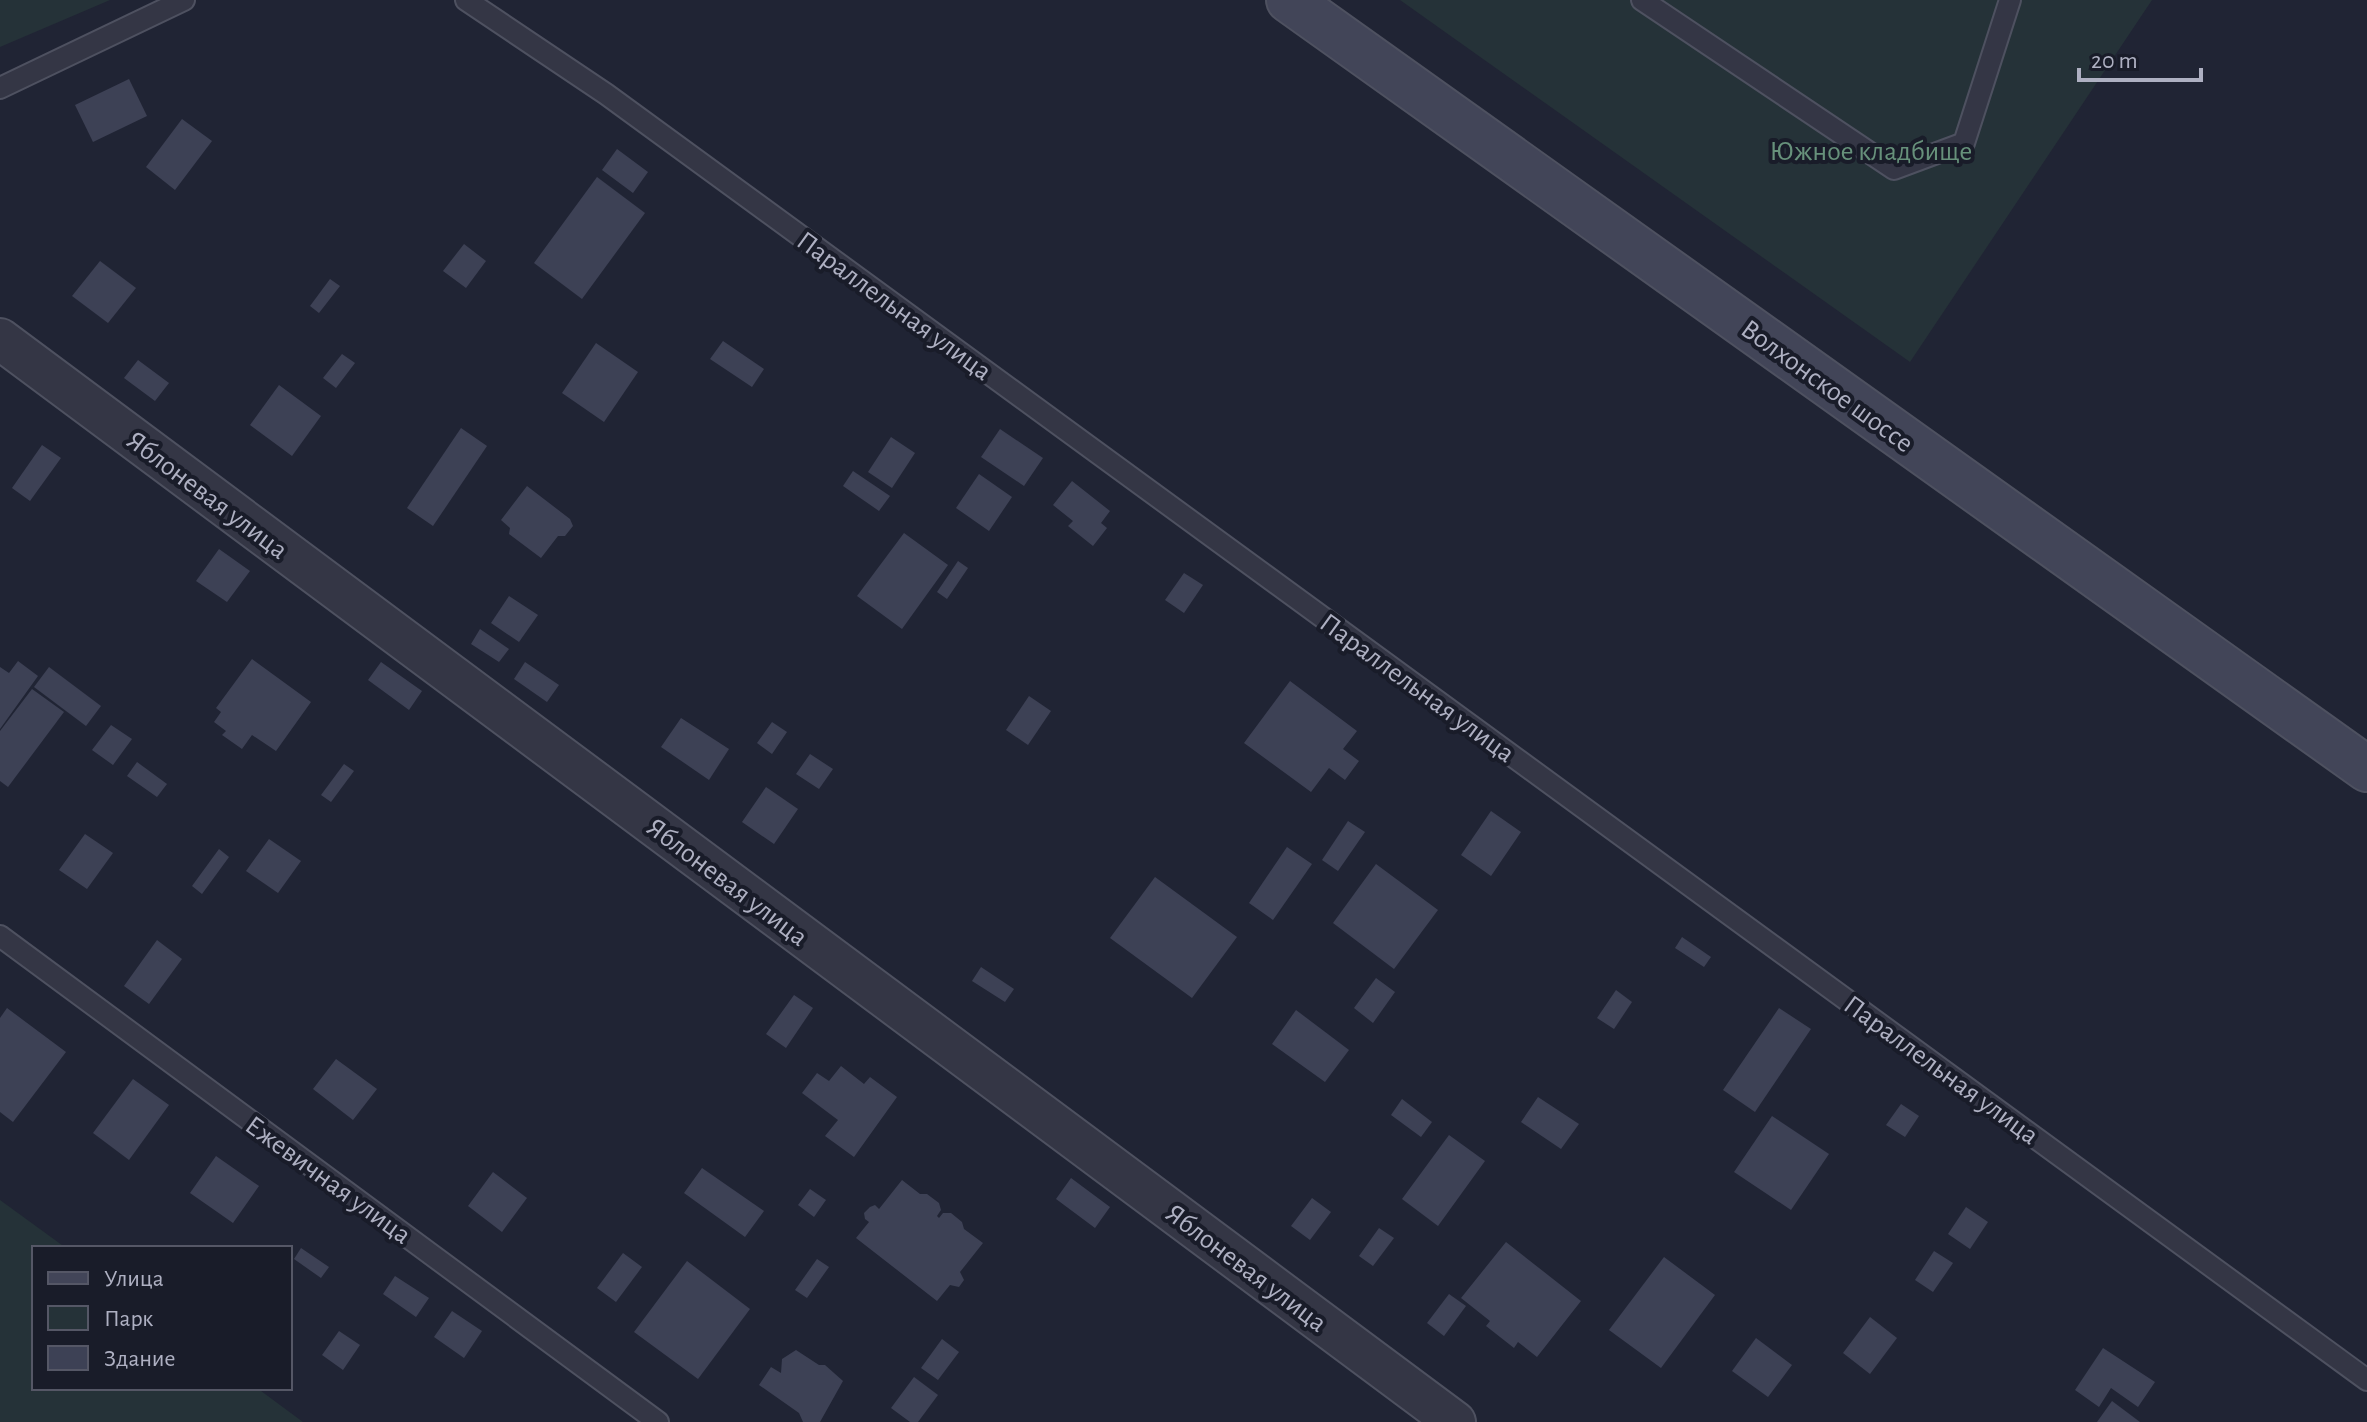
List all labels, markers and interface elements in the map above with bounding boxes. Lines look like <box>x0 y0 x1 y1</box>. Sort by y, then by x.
scale bar <box>2079 32 2201 82</box>
text: 20 m <box>2091 49 2138 73</box>
park label: Южное кладбище <box>1770 138 1972 166</box>
street label: Параллельная улица <box>791 227 996 387</box>
street label: Волхонское шоссе <box>1736 315 1918 458</box>
street label: Яблоневая улица <box>121 426 293 565</box>
street label: Параллельная улица <box>1314 609 1519 769</box>
street label: Яблоневая улица <box>641 813 813 952</box>
street label: Параллельная улица <box>1838 991 2043 1151</box>
street label: Ежевичная улица <box>240 1111 416 1250</box>
street label: Яблоневая улица <box>1160 1199 1332 1338</box>
legend <box>32 1246 292 1390</box>
text: Улица <box>104 1267 164 1291</box>
text: Парк <box>104 1307 153 1331</box>
text: Здание <box>104 1347 175 1371</box>

